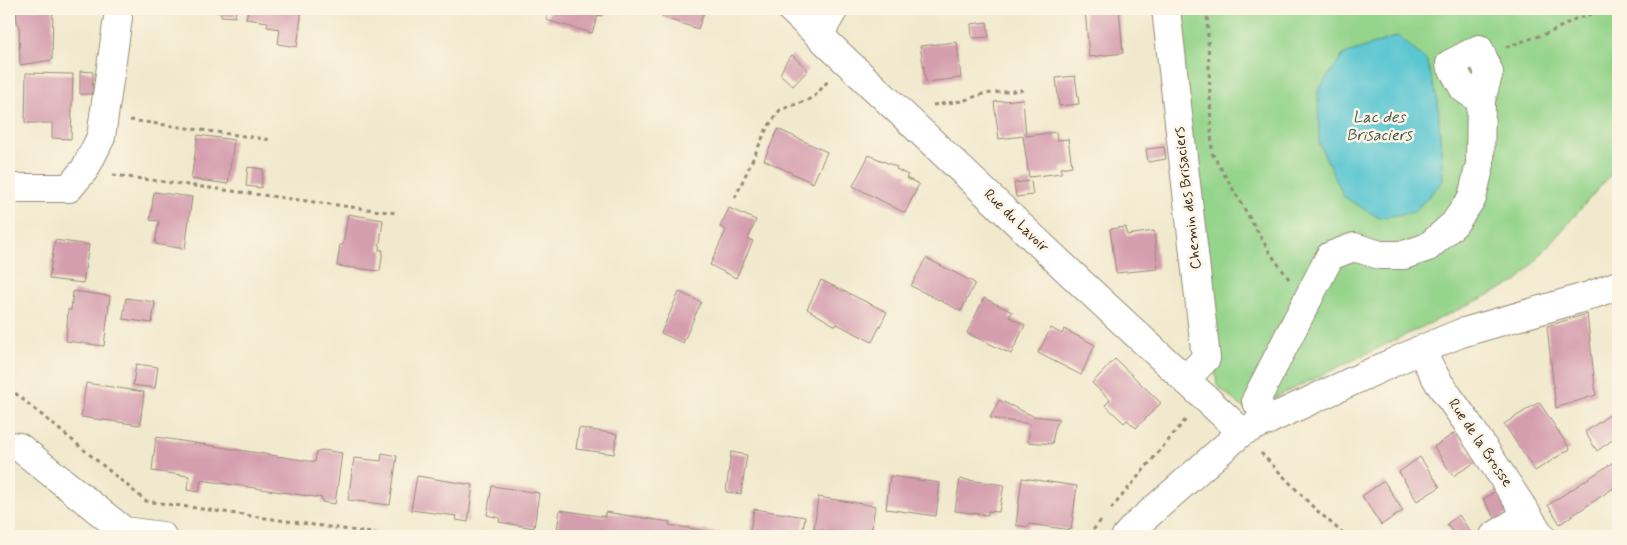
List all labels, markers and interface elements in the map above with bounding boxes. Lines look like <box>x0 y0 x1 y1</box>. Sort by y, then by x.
water label: Lac des Brisaciers <box>1346 107 1413 146</box>
street label: Chemin des Brisaciers <box>1169 125 1207 270</box>
street label: Rue du Lavoir <box>979 185 1053 257</box>
street label: Rue de la Brosse <box>1443 395 1517 491</box>

